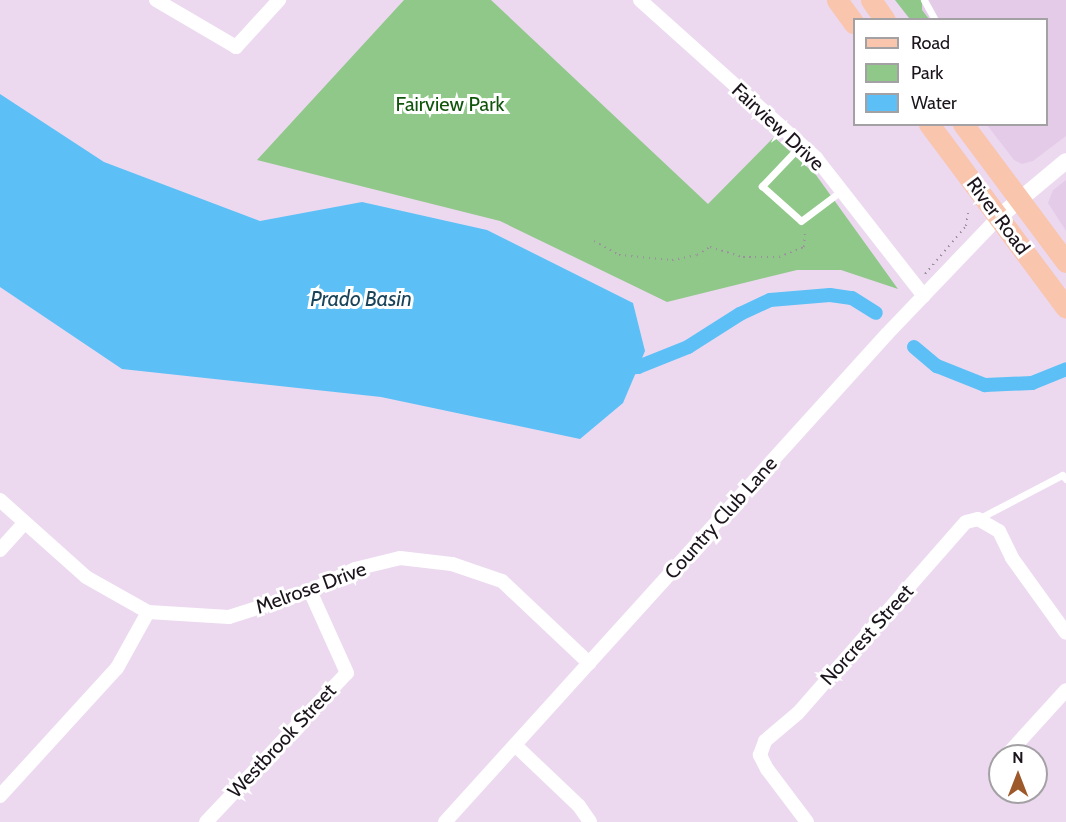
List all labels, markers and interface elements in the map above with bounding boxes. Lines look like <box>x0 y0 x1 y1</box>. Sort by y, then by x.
legend <box>853 18 1048 126</box>
text: Road <box>911 32 950 54</box>
text: Park <box>911 62 943 84</box>
street label: Fairview Drive <box>727 78 829 176</box>
park label: Fairview Park <box>396 92 504 116</box>
text: Water <box>911 92 957 114</box>
street label: River Road <box>961 173 1035 259</box>
water label: Prado Basin <box>310 286 412 312</box>
street label: Country Club Lane <box>660 452 782 584</box>
street label: Melrose Drive <box>252 557 370 619</box>
street label: Norcrest Street <box>816 580 918 690</box>
street label: Westbrook Street <box>223 679 341 803</box>
north arrow <box>988 744 1048 804</box>
text: N <box>1012 748 1024 767</box>

